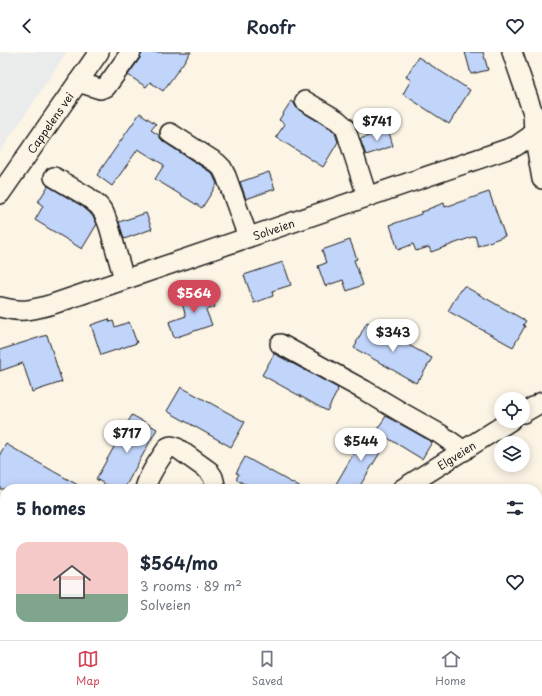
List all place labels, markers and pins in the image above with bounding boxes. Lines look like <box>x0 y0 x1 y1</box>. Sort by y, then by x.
pin: $741 <box>353 108 401 142</box>
pin: $564 <box>170 280 218 314</box>
pin: $343 <box>369 319 417 353</box>
pin: $717 <box>103 420 151 454</box>
pin: $544 <box>337 428 385 462</box>

